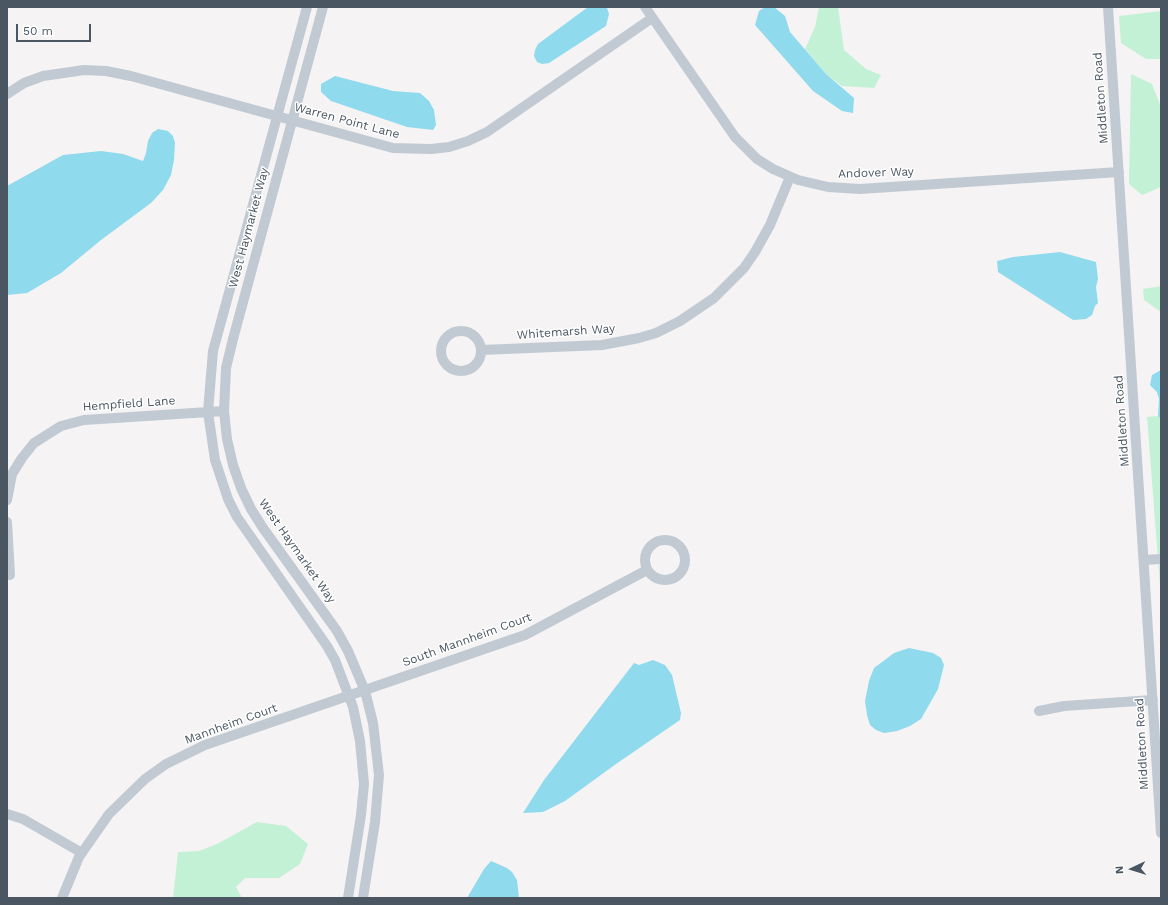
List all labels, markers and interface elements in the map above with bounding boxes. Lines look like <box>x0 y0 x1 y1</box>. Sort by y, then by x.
scale bar <box>18 16 93 42</box>
text: 50 m <box>23 24 53 38</box>
street label: Middleton Road <box>1091 52 1111 144</box>
street label: Warren Point Lane <box>293 100 401 142</box>
street label: Andover Way <box>838 164 914 182</box>
street label: West Haymarket Way <box>226 166 272 290</box>
street label: Whitemarsh Way <box>516 321 616 343</box>
street label: Middleton Road <box>1112 375 1132 467</box>
street label: Hempfield Lane <box>82 394 176 414</box>
street label: West Haymarket Way <box>256 496 338 606</box>
street label: South Mannheim Court <box>401 610 533 670</box>
street label: Middleton Road <box>1132 698 1152 790</box>
street label: Mannheim Court <box>183 701 279 747</box>
north arrow <box>1112 849 1152 889</box>
text: N <box>1113 865 1126 874</box>

